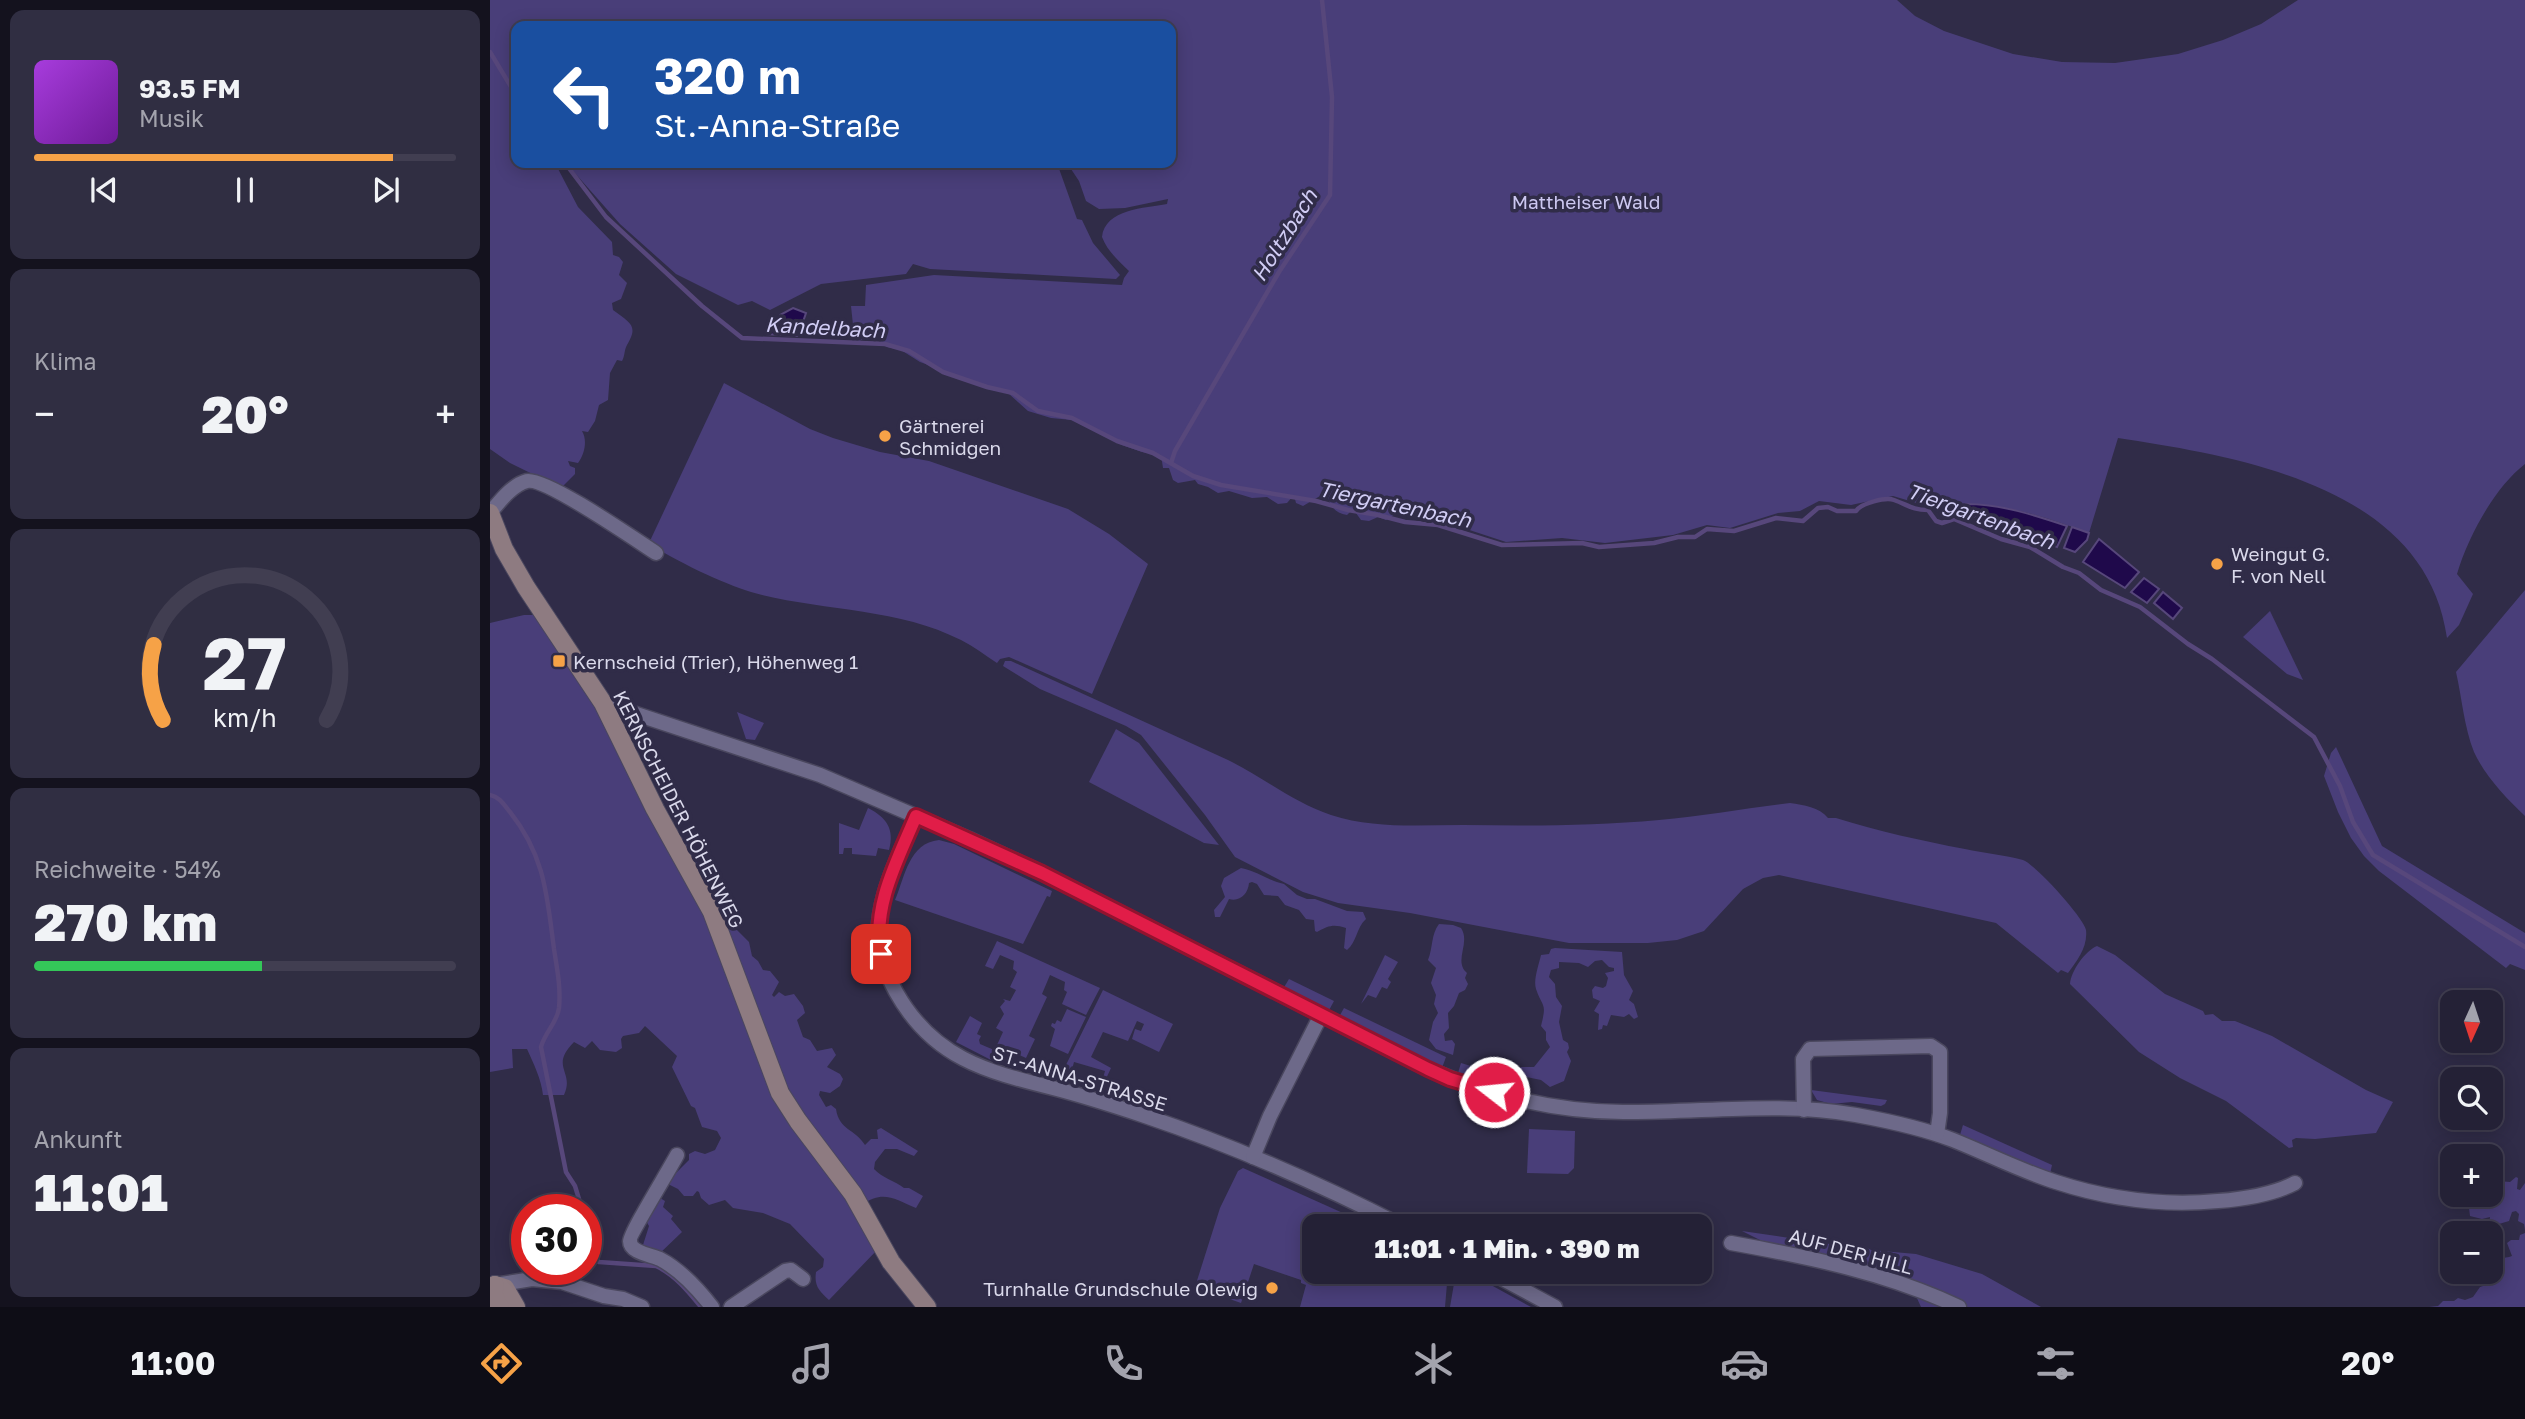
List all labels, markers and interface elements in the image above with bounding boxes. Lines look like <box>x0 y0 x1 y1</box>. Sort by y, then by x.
text: 320 m <box>654 46 801 105</box>
icon: left <box>539 49 630 140</box>
text: 93.5 FM <box>139 73 241 104</box>
text: Musik <box>139 104 204 132</box>
text: St.-Anna-Straße <box>654 106 900 144</box>
icon: previous <box>85 171 123 209</box>
icon: pause <box>226 171 264 209</box>
icon: next <box>367 171 405 209</box>
water label: Holtzbach <box>1246 183 1323 286</box>
park label: Mattheiser Wald <box>1512 190 1660 213</box>
water label: Kandelbach <box>764 311 887 343</box>
text: Klima <box>34 347 97 375</box>
text: 20° <box>202 382 288 444</box>
text: − <box>34 391 55 436</box>
text: + <box>435 391 456 436</box>
place label: Gärtnerei Schmidgen <box>899 414 1001 459</box>
marker: Gärtnerei Schmidgen <box>877 428 893 444</box>
water label: Tiergartenbach <box>1317 475 1474 533</box>
water label: Tiergartenbach <box>1904 477 2059 555</box>
place label: Weingut G. F. von Nell <box>2231 542 2331 587</box>
marker: Weingut G. F. von Nell <box>2209 556 2225 572</box>
text: 27 <box>203 619 287 706</box>
place label: Kernscheid (Trier), Höhenweg 1 <box>573 650 858 673</box>
marker: Kernscheid (Trier), Höhenweg 1 <box>551 653 567 669</box>
street label: KERNSCHEIDER HÖHENWEG <box>609 686 749 932</box>
text: km/h <box>213 701 277 732</box>
text: Reichweite · 54% <box>34 855 221 883</box>
text: 270 km <box>34 890 217 952</box>
pin <box>851 924 911 984</box>
icon: arrive <box>862 935 900 973</box>
north arrow <box>2440 990 2502 1054</box>
map controls <box>2440 990 2503 1284</box>
street label: ST.-ANNA-STRASSE <box>990 1041 1170 1115</box>
position arrow <box>1457 1055 1531 1129</box>
button: search <box>2440 1067 2503 1130</box>
text: Ankunft <box>34 1125 122 1153</box>
button: + <box>2440 1144 2503 1207</box>
text: 11:01 <box>34 1160 168 1222</box>
speed limit sign: 30 <box>511 1194 602 1285</box>
button: − <box>2440 1221 2503 1284</box>
street label: AUF DER HILL <box>1787 1223 1915 1279</box>
text: 11:01 · 1 Min. · 390 m <box>1374 1233 1640 1264</box>
place label: Turnhalle Grundschule Olewig <box>983 1277 1258 1300</box>
marker: Turnhalle Grundschule Olewig <box>1264 1280 1280 1296</box>
icon: directions <box>477 1339 526 1388</box>
icon: music <box>788 1339 837 1388</box>
icon: phone <box>1099 1339 1148 1388</box>
icon: climate <box>1409 1339 1458 1388</box>
icon: car <box>1720 1339 1769 1388</box>
icon: filters <box>2031 1339 2080 1388</box>
text: 11:00 <box>131 1344 216 1382</box>
text: 20° <box>2341 1344 2394 1382</box>

